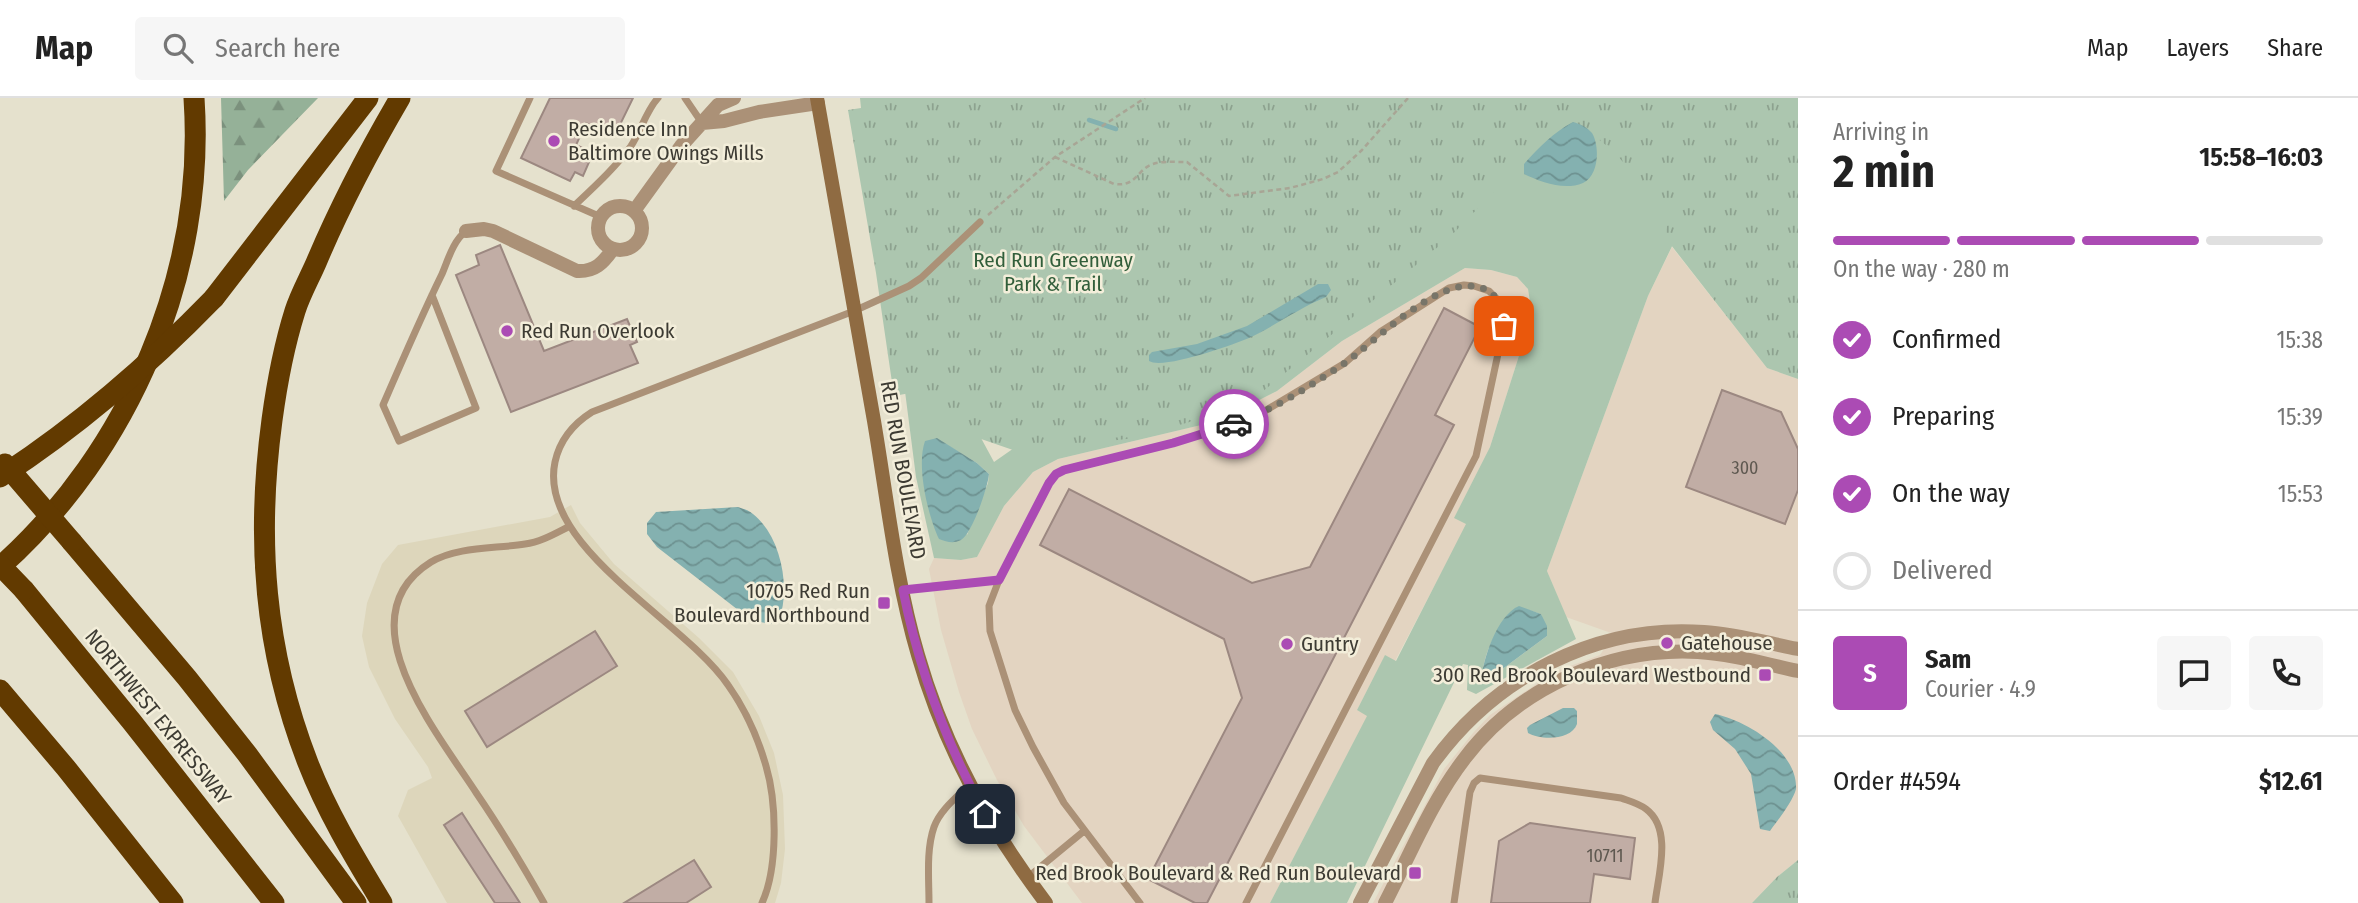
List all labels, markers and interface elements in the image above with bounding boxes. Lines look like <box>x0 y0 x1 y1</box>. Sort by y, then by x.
search box <box>135 17 625 80</box>
text: Map <box>35 28 93 68</box>
icon: search <box>159 29 197 67</box>
text: Search here <box>215 33 340 64</box>
text: Map <box>2087 34 2129 62</box>
text: Layers <box>2167 34 2229 62</box>
text: Share <box>2267 34 2323 62</box>
place label: Residence Inn Baltimore Owings Mills <box>568 116 764 166</box>
text: Arriving in <box>1833 118 1929 146</box>
marker: Residence Inn Baltimore Owings Mills <box>546 133 562 149</box>
text: 15:58–16:03 <box>2199 142 2323 173</box>
text: 2 min <box>1833 144 1935 199</box>
park label: Red Run Greenway Park & Trail <box>973 247 1133 297</box>
text: On the way · 280 m <box>1833 255 2010 283</box>
pin <box>1474 296 1534 356</box>
icon: bag <box>1485 307 1523 345</box>
place label: Red Run Overlook <box>521 318 675 344</box>
icon: check <box>1833 321 1871 359</box>
marker: Red Run Overlook <box>499 323 515 339</box>
text: Confirmed <box>1892 324 2002 355</box>
text: 15:38 <box>2277 326 2323 354</box>
street label: RED RUN BOULEVARD <box>874 379 932 561</box>
courier <box>1199 389 1269 459</box>
icon: check <box>1833 398 1871 436</box>
text: Preparing <box>1892 401 1994 432</box>
text: 15:39 <box>2277 403 2323 431</box>
icon: car <box>1215 405 1253 443</box>
house number: 300 <box>1732 457 1758 479</box>
icon: check <box>1833 475 1871 513</box>
text: On the way <box>1892 478 2010 509</box>
text: 15:53 <box>2278 480 2323 508</box>
text: Delivered <box>1892 555 1993 586</box>
place label: 10705 Red Run Boulevard Northbound <box>674 578 870 628</box>
marker: 10705 Red Run Boulevard Northbound <box>876 595 892 611</box>
street label: NORTHWEST EXPRESSWAY <box>79 624 237 810</box>
place label: Gatehouse <box>1681 630 1773 656</box>
place label: Guntry <box>1301 631 1359 657</box>
marker: Gatehouse <box>1659 635 1675 651</box>
marker: Guntry <box>1279 636 1295 652</box>
button: chat <box>2157 636 2231 710</box>
button: phone <box>2249 636 2323 710</box>
text: Sam <box>1925 644 1971 675</box>
text: S <box>1863 658 1877 689</box>
place label: 300 Red Brook Boulevard Westbound <box>1433 662 1751 688</box>
marker: 300 Red Brook Boulevard Westbound <box>1757 667 1773 683</box>
text: Courier · 4.9 <box>1925 675 2036 703</box>
text: Order #4594 <box>1833 766 1961 797</box>
text: $12.61 <box>2259 766 2323 797</box>
pin <box>955 784 1015 844</box>
icon: home <box>966 795 1004 833</box>
house number: 10711 <box>1587 845 1623 867</box>
place label: Red Brook Boulevard & Red Run Boulevard <box>1035 860 1401 886</box>
marker: Red Brook Boulevard & Red Run Boulevard <box>1407 865 1423 881</box>

